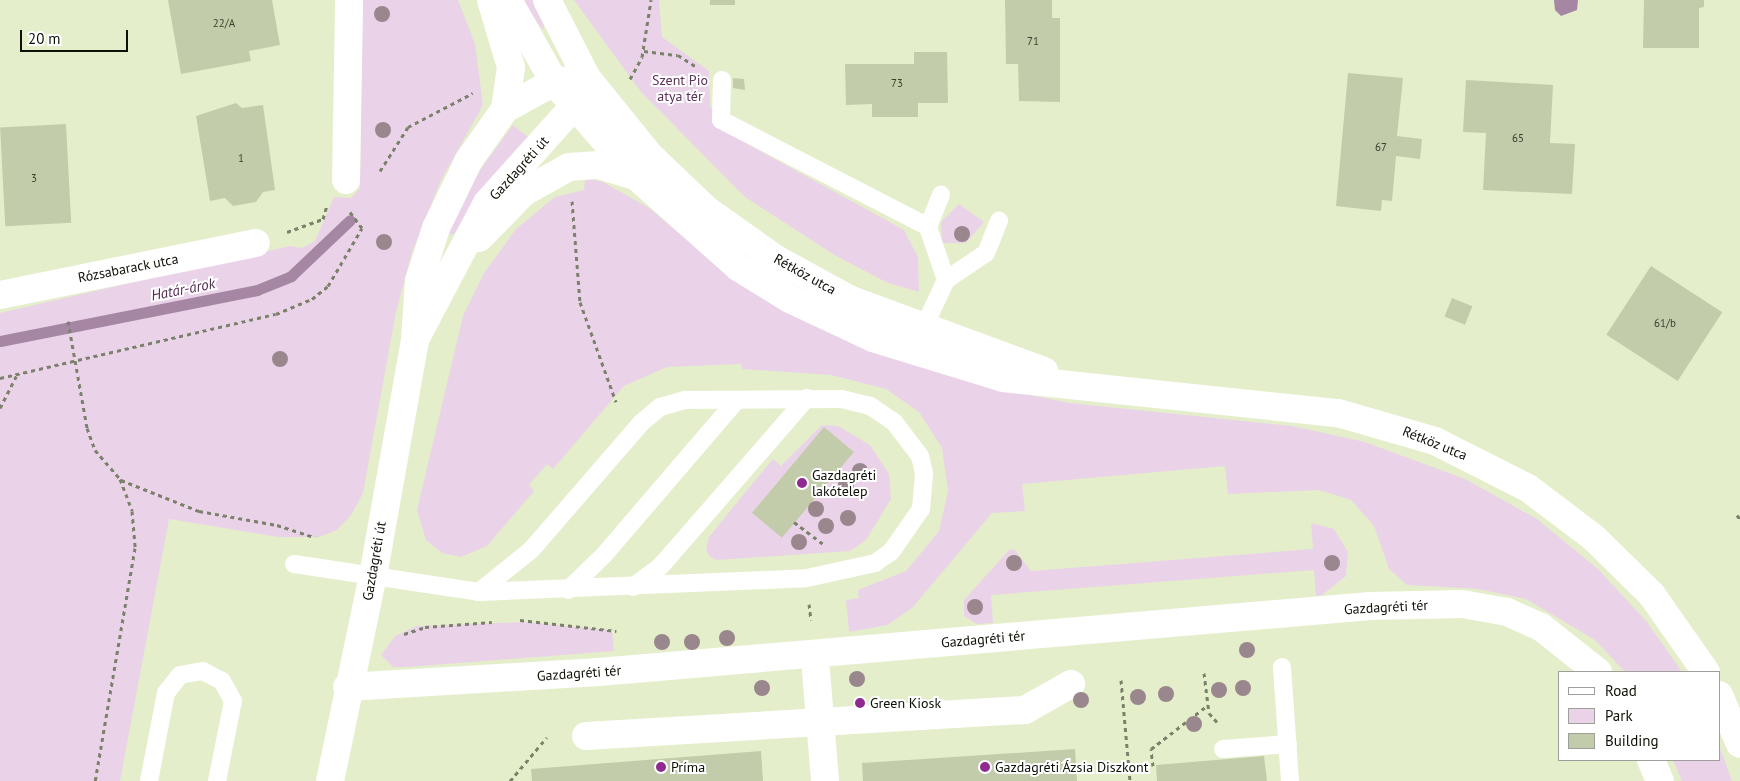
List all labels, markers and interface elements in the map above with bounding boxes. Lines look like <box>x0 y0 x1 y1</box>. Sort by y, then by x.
house number: 22/A <box>213 16 235 30</box>
scale bar <box>22 20 130 52</box>
text: 20 m <box>28 29 61 48</box>
house number: 71 <box>1027 34 1039 48</box>
park label: Szent Pio atya tér <box>652 72 708 104</box>
house number: 73 <box>891 76 903 90</box>
house number: 65 <box>1512 131 1524 145</box>
street label: Gazdagréti út <box>486 133 552 203</box>
house number: 67 <box>1375 140 1387 154</box>
house number: 1 <box>238 151 244 165</box>
house number: 3 <box>31 171 37 185</box>
street label: Rózsabarack utca <box>76 250 180 286</box>
street label: Rétköz utca <box>771 250 839 298</box>
water label: Határ-árok <box>149 274 217 304</box>
house number: 61/b <box>1654 316 1676 330</box>
street label: Rétköz utca <box>1400 422 1470 464</box>
place label: Gazdagréti lakótelep <box>812 467 876 500</box>
marker: Gazdagréti lakótelep <box>796 477 808 489</box>
street label: Gazdagréti út <box>359 520 389 602</box>
street label: Gazdagréti tér <box>1343 596 1429 618</box>
street label: Gazdagréti tér <box>940 627 1026 651</box>
street label: Gazdagréti tér <box>536 662 622 684</box>
legend <box>1558 671 1720 761</box>
text: Road <box>1605 681 1637 700</box>
place label: Green Kiosk <box>870 695 941 711</box>
marker: Green Kiosk <box>854 697 866 709</box>
text: Park <box>1605 706 1633 725</box>
text: Building <box>1605 731 1659 750</box>
place label: Príma <box>671 759 705 775</box>
place label: Gazdagréti Ázsia Diszkont <box>995 759 1149 775</box>
marker: Príma <box>655 761 667 773</box>
marker: Gazdagréti Ázsia Diszkont <box>979 761 991 773</box>

